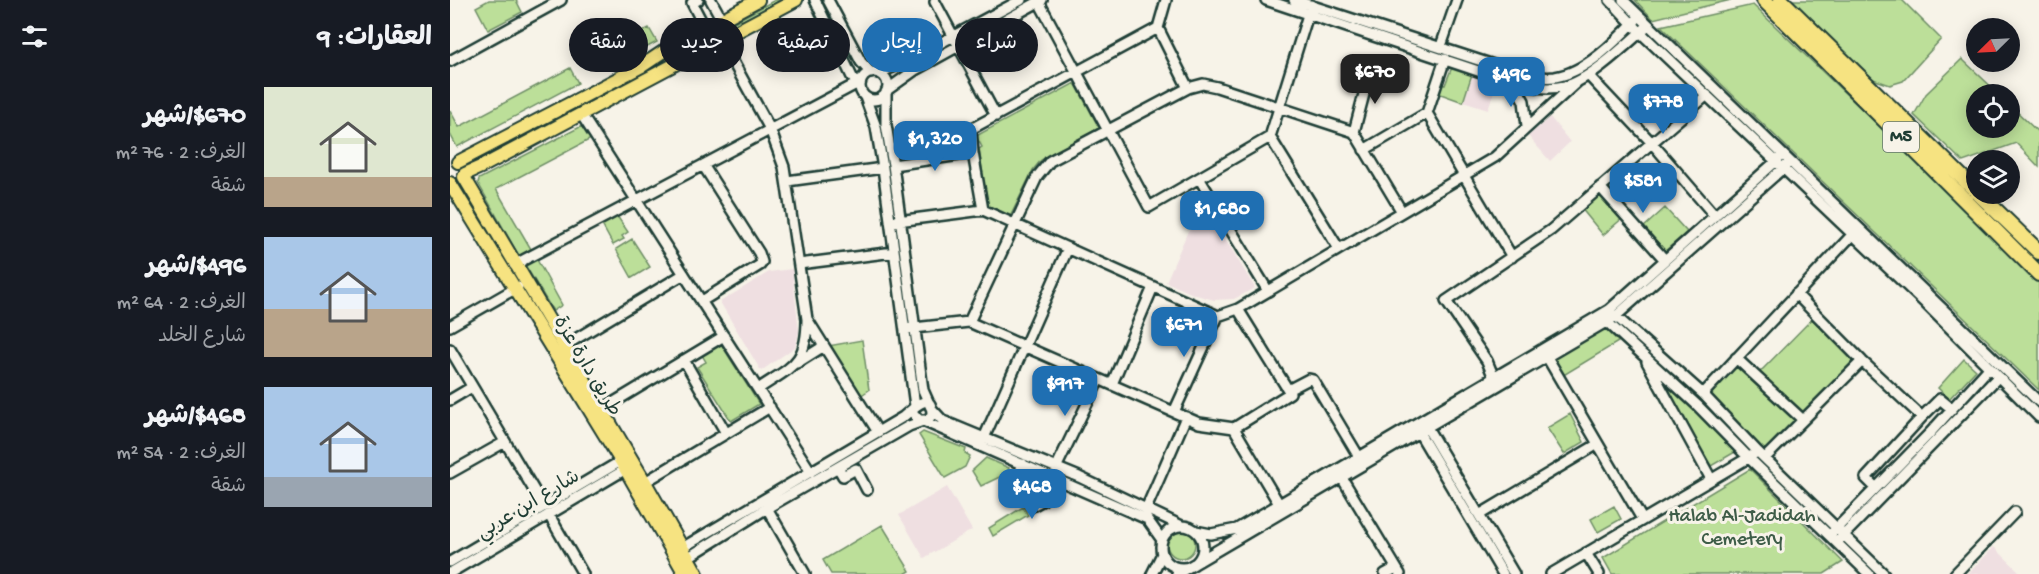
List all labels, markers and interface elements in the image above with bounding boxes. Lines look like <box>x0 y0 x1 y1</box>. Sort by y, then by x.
chip: شقة <box>569 18 648 72</box>
chip: جديد <box>660 18 744 72</box>
chip: تصفية <box>756 18 850 72</box>
chip: إيجار <box>862 18 943 72</box>
chip: شراء <box>955 18 1038 72</box>
north arrow <box>1966 18 2020 72</box>
map controls <box>1966 18 2020 204</box>
icon: filters <box>18 20 51 53</box>
text: العقارات: 9 <box>318 24 432 55</box>
pin: $670 <box>1339 54 1411 105</box>
pin: $496 <box>1475 57 1547 108</box>
text: $670 <box>1355 62 1395 85</box>
text: $496 <box>1492 65 1530 88</box>
pin: $778 <box>1627 84 1699 135</box>
button: locate <box>1966 84 2020 138</box>
text: $778 <box>1643 92 1683 115</box>
text: $670/شهر <box>143 102 246 133</box>
icon: home <box>312 111 384 183</box>
pin: $1,320 <box>886 121 984 172</box>
road number: M5 <box>1883 122 1919 152</box>
text: $1,320 <box>908 129 962 152</box>
text: الغرف: 2 · 76 m² <box>116 143 246 166</box>
button: layers <box>1966 150 2020 204</box>
pin: $581 <box>1607 163 1679 214</box>
text: $581 <box>1624 171 1662 194</box>
text: شقة <box>211 176 246 199</box>
pin: $1,680 <box>1173 191 1271 242</box>
text: $1,680 <box>1194 199 1250 222</box>
text: $496/شهر <box>146 252 246 283</box>
icon: home <box>312 261 384 333</box>
text: الغرف: 2 · 64 m² <box>117 293 246 316</box>
pin: $671 <box>1148 307 1220 358</box>
street label: طريق دارة عزة <box>547 312 626 421</box>
text: $671 <box>1165 315 1203 338</box>
text: شارع الخلد <box>158 326 246 349</box>
pin: $917 <box>1029 366 1101 417</box>
text: $917 <box>1046 374 1084 397</box>
text: $468/شهر <box>145 402 246 433</box>
icon: home <box>312 411 384 483</box>
text: الغرف: 2 · 54 m² <box>116 443 246 466</box>
street label: شارع ابن عربي <box>473 465 586 548</box>
pin: $468 <box>996 469 1068 520</box>
text: شقة <box>211 476 246 499</box>
text: $468 <box>1012 477 1052 500</box>
park label: Halab Al-Jadidah Cemetery <box>1668 506 1816 552</box>

